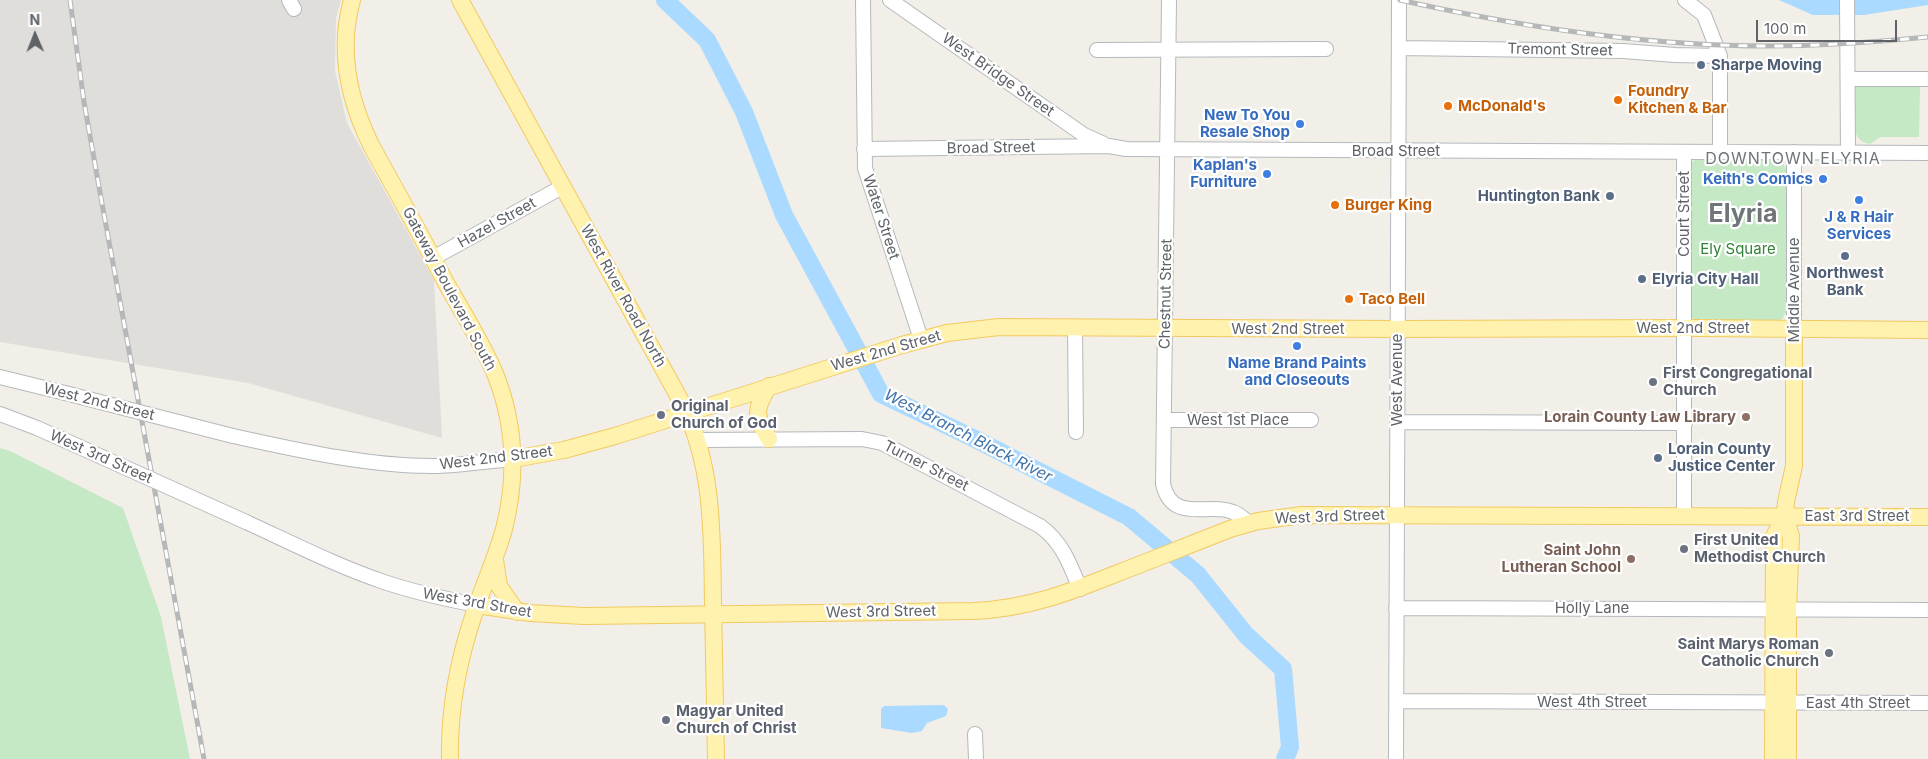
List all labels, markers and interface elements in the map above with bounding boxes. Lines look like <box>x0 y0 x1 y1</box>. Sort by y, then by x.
north arrow <box>10 10 60 60</box>
scale bar <box>1758 10 1899 42</box>
text: N <box>29 11 40 28</box>
text: 100 m <box>1764 19 1806 38</box>
street label: West Bridge Street <box>938 30 1058 120</box>
street label: Tremont Street <box>1507 40 1613 60</box>
place label: Sharpe Moving <box>1711 56 1822 74</box>
marker: Sharpe Moving <box>1695 59 1707 71</box>
place label: Foundry Kitchen & Bar <box>1628 82 1727 117</box>
marker: Foundry Kitchen & Bar <box>1612 94 1624 106</box>
place label: McDonald's <box>1458 97 1546 115</box>
marker: McDonald's <box>1442 100 1454 112</box>
place label: New To You Resale Shop <box>1200 106 1290 141</box>
marker: New To You Resale Shop <box>1294 118 1306 130</box>
street label: Broad Street <box>947 138 1035 158</box>
street label: Broad Street <box>1352 142 1440 160</box>
district label: DOWNTOWN ELYRIA <box>1703 149 1883 169</box>
place label: Kaplan's Furniture <box>1190 156 1257 191</box>
marker: Kaplan's Furniture <box>1261 168 1273 180</box>
place label: Keith's Comics <box>1703 170 1813 188</box>
street label: Court Street <box>1675 171 1693 257</box>
street label: Water Street <box>859 172 903 262</box>
marker: Keith's Comics <box>1817 173 1829 185</box>
place label: Huntington Bank <box>1478 187 1600 205</box>
marker: Huntington Bank <box>1604 190 1616 202</box>
street label: Hazel Street <box>455 194 539 252</box>
marker: J & R Hair Services <box>1853 194 1865 206</box>
place label: Burger King <box>1345 196 1432 214</box>
marker: Burger King <box>1329 199 1341 211</box>
district label: Elyria <box>1709 199 1777 229</box>
street label: Gateway Boulevard South <box>398 204 500 374</box>
place label: J & R Hair Services <box>1824 208 1894 243</box>
street label: West River Road North <box>576 222 670 370</box>
street label: Middle Avenue <box>1785 238 1803 342</box>
street label: Chestnut Street <box>1156 239 1176 349</box>
park label: Ely Square <box>1700 240 1776 258</box>
marker: Northwest Bank <box>1839 250 1851 262</box>
place label: Northwest Bank <box>1806 264 1884 299</box>
place label: Elyria City Hall <box>1652 270 1759 288</box>
marker: Elyria City Hall <box>1636 273 1648 285</box>
place label: Taco Bell <box>1359 290 1425 308</box>
marker: Taco Bell <box>1343 293 1355 305</box>
street label: West 2nd Street <box>1636 319 1750 337</box>
street label: West 2nd Street <box>1231 320 1345 338</box>
street label: West 2nd Street <box>829 327 943 375</box>
street label: West Avenue <box>1388 334 1406 426</box>
marker: Name Brand Paints and Closeouts <box>1291 340 1303 352</box>
place label: Name Brand Paints and Closeouts <box>1228 354 1366 389</box>
place label: First Congregational Church <box>1663 364 1812 399</box>
marker: First Congregational Church <box>1647 376 1659 388</box>
street label: West 2nd Street <box>42 380 156 424</box>
water label: West Branch Black River <box>881 385 1055 487</box>
place label: Original Church of God <box>671 397 777 432</box>
place label: Lorain County Law Library <box>1544 408 1736 426</box>
marker: Original Church of God <box>655 409 667 421</box>
street label: West 1st Place <box>1187 411 1289 429</box>
marker: Lorain County Law Library <box>1740 411 1752 423</box>
street label: West 3rd Street <box>47 426 155 488</box>
street label: Turner Street <box>880 437 972 495</box>
place label: Lorain County Justice Center <box>1668 440 1775 475</box>
street label: West 2nd Street <box>439 442 553 474</box>
marker: Lorain County Justice Center <box>1652 452 1664 464</box>
street label: West 3rd Street <box>1275 506 1385 528</box>
street label: East 3rd Street <box>1805 507 1909 525</box>
place label: First United Methodist Church <box>1694 531 1826 566</box>
place label: Saint John Lutheran School <box>1501 541 1621 576</box>
marker: First United Methodist Church <box>1678 543 1690 555</box>
marker: Saint John Lutheran School <box>1625 553 1637 565</box>
street label: West 3rd Street <box>421 585 533 621</box>
street label: Holly Lane <box>1555 599 1629 617</box>
street label: West 3rd Street <box>826 602 936 622</box>
place label: Saint Marys Roman Catholic Church <box>1677 635 1819 670</box>
marker: Saint Marys Roman Catholic Church <box>1823 647 1835 659</box>
street label: West 4th Street <box>1537 693 1647 711</box>
street label: East 4th Street <box>1806 694 1910 712</box>
place label: Magyar United Church of Christ <box>676 702 797 737</box>
marker: Magyar United Church of Christ <box>660 714 672 726</box>

